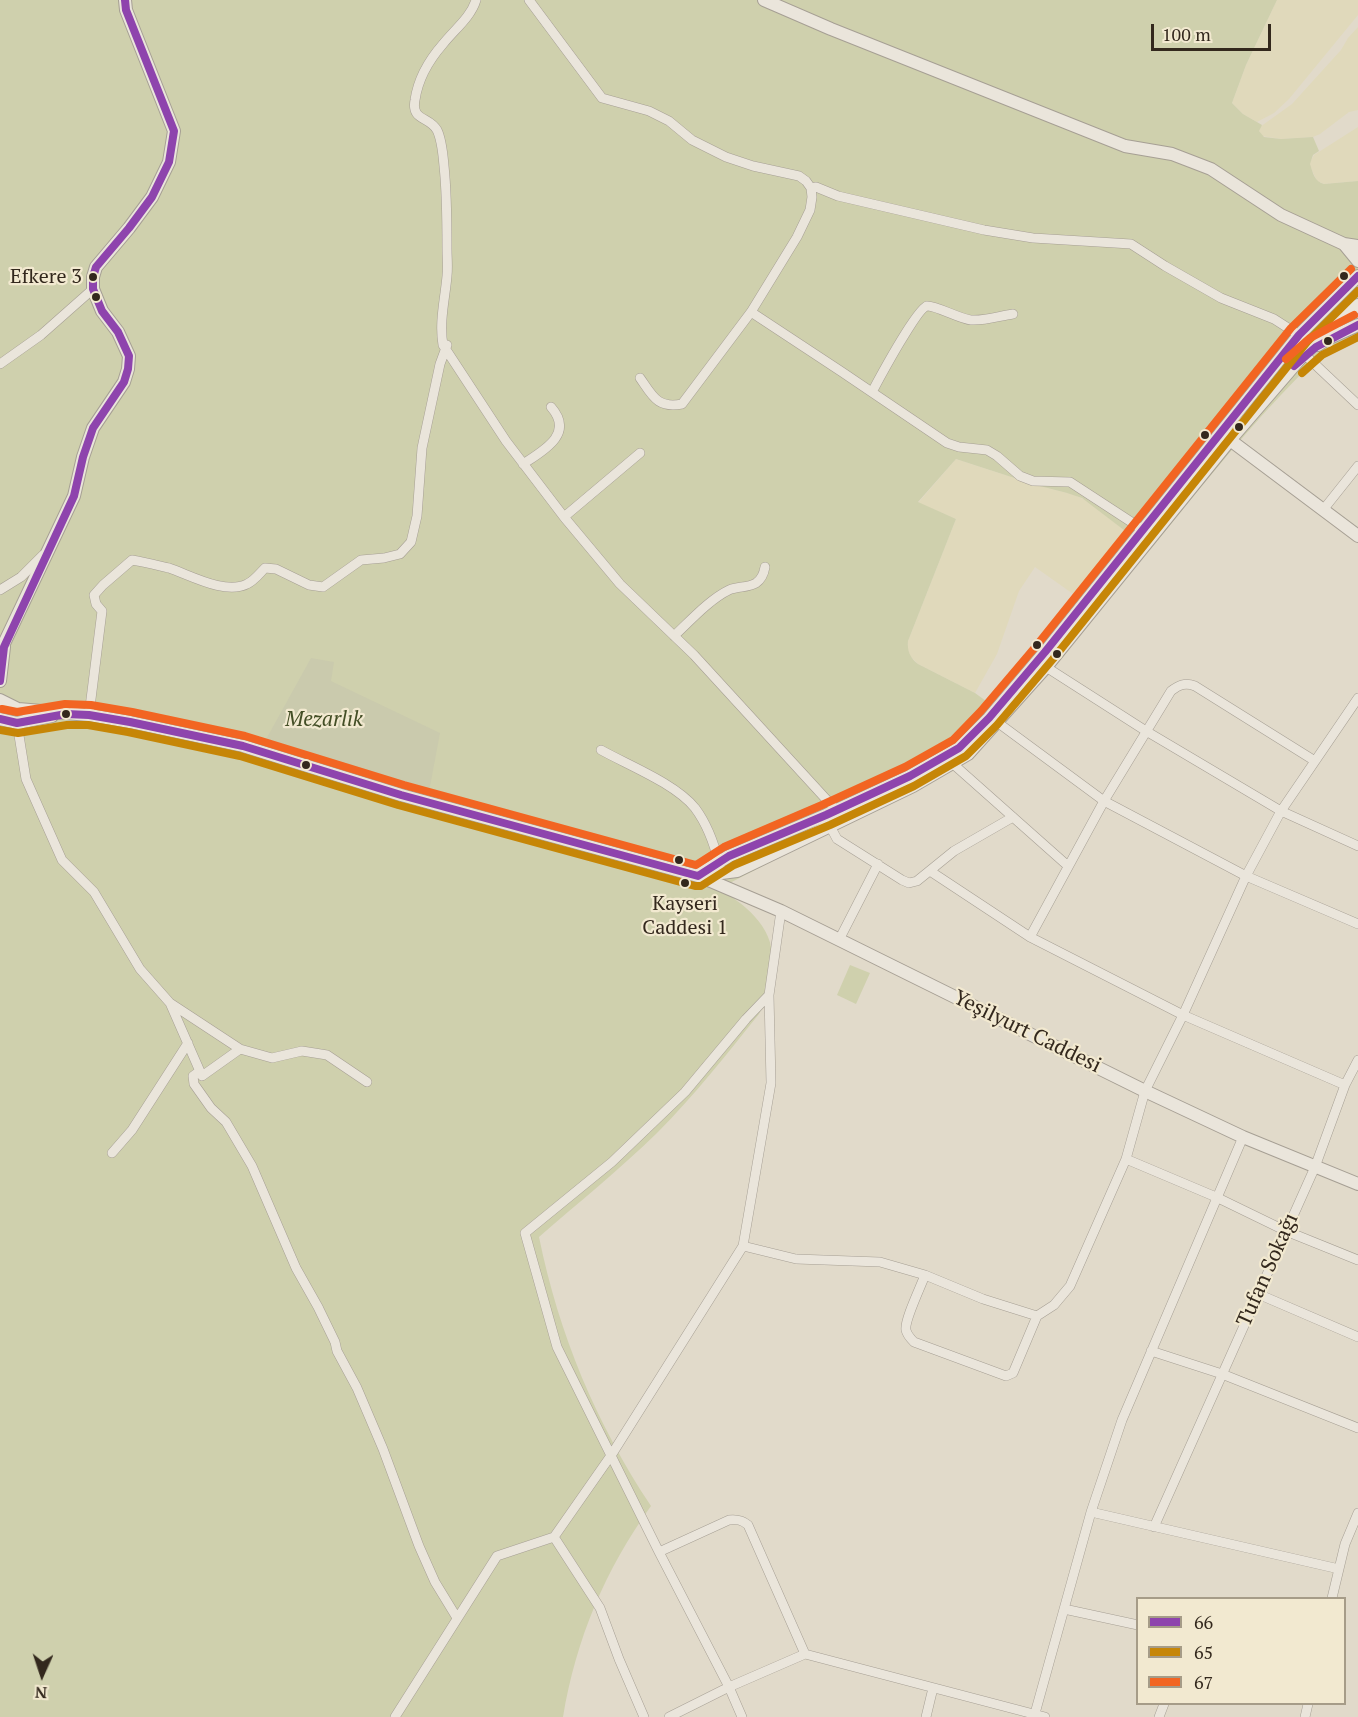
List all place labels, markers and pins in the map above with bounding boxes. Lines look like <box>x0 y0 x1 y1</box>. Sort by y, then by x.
place label: Efkere 3 <box>10 265 82 289</box>
unlabelled marker <box>1338 270 1350 282</box>
marker: Efkere 3 <box>87 271 99 283</box>
unlabelled marker <box>90 291 102 303</box>
unlabelled marker <box>1322 335 1334 347</box>
unlabelled marker <box>1233 421 1245 433</box>
unlabelled marker <box>1199 429 1211 441</box>
unlabelled marker <box>1031 639 1043 651</box>
unlabelled marker <box>1051 648 1063 660</box>
unlabelled marker <box>60 708 72 720</box>
unlabelled marker <box>300 759 312 771</box>
unlabelled marker <box>673 854 685 866</box>
marker: Kayseri Caddesi 1 <box>679 877 691 889</box>
place label: Kayseri Caddesi 1 <box>642 892 728 939</box>

